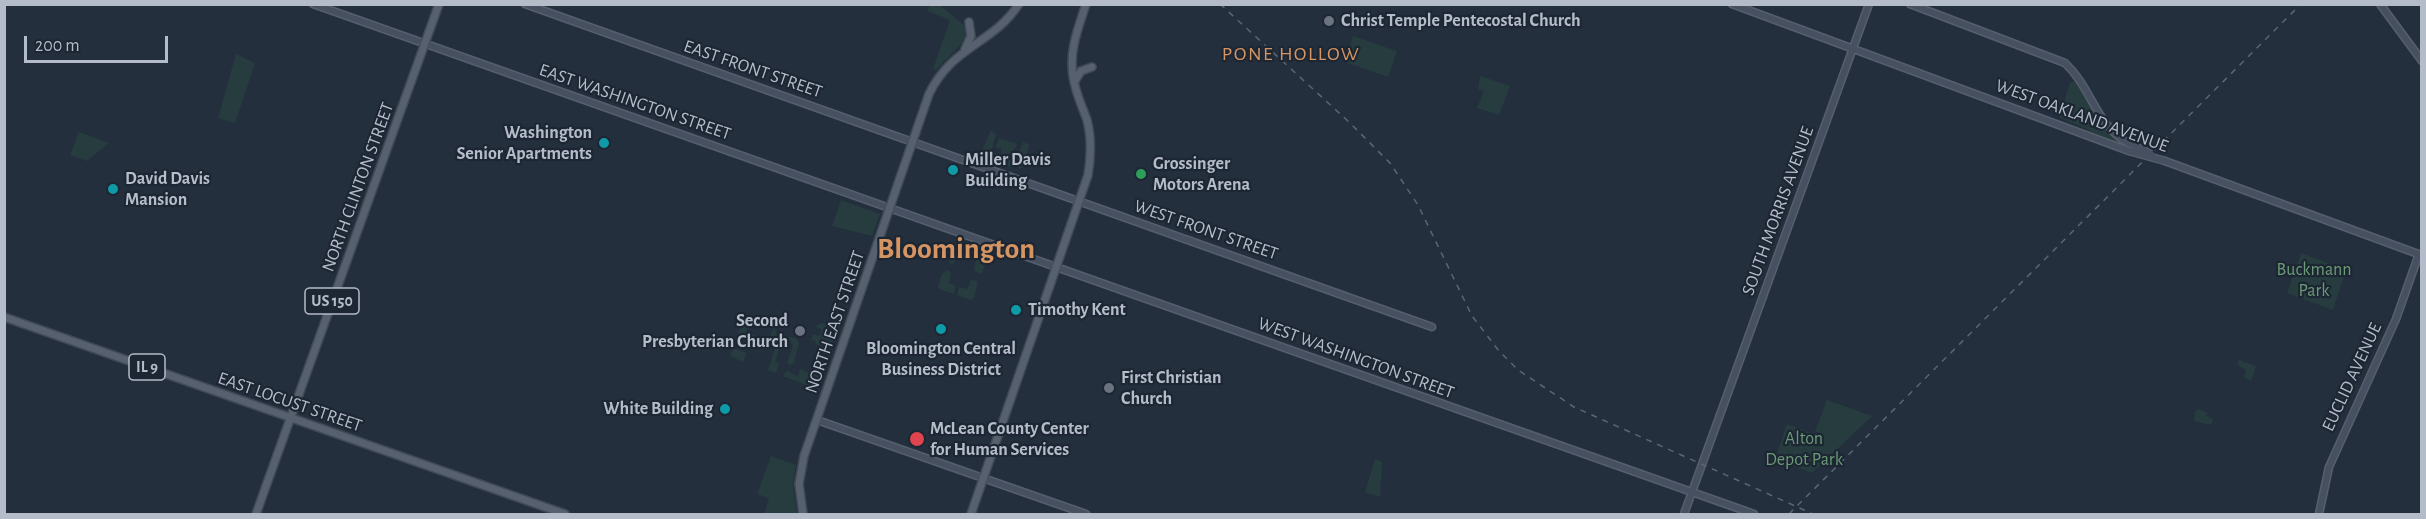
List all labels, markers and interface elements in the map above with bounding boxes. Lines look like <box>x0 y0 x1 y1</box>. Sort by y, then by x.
place label: Christ Temple Pentecostal Church <box>1341 10 1581 32</box>
marker: Christ Temple Pentecostal Church <box>1322 14 1336 28</box>
scale bar <box>27 24 171 62</box>
street label: EAST FRONT STREET <box>681 35 825 103</box>
text: 200 m <box>35 37 80 55</box>
district label: PONE HOLLOW <box>1222 42 1360 66</box>
street label: EAST WASHINGTON STREET <box>536 59 734 145</box>
street label: WEST OAKLAND AVENUE <box>1993 75 2171 157</box>
street label: NORTH CLINTON STREET <box>317 99 399 275</box>
place label: Washington Senior Apartments <box>457 122 592 164</box>
street label: SOUTH MORRIS AVENUE <box>1737 124 1819 298</box>
marker: Washington Senior Apartments <box>597 136 611 150</box>
place label: Miller Davis Building <box>965 149 1051 192</box>
place label: Grossinger Motors Arena <box>1153 153 1250 195</box>
marker: Miller Davis Building <box>946 163 960 177</box>
marker: Grossinger Motors Arena <box>1134 167 1148 181</box>
place label: David Davis Mansion <box>125 168 210 210</box>
marker: David Davis Mansion <box>106 182 120 196</box>
street label: WEST FRONT STREET <box>1131 195 1281 265</box>
district label: Bloomington <box>877 231 1035 267</box>
street label: NORTH EAST STREET <box>801 248 869 396</box>
park label: Buckmann Park <box>2277 259 2351 302</box>
road number: US 150 <box>305 288 359 314</box>
place label: Timothy Kent <box>1028 299 1126 321</box>
marker: Timothy Kent <box>1009 303 1023 317</box>
place label: Second Presbyterian Church <box>642 310 788 352</box>
street label: WEST WASHINGTON STREET <box>1255 312 1457 404</box>
street label: EUCLID AVENUE <box>2317 319 2387 435</box>
marker: Bloomington Central Business District <box>934 322 948 336</box>
marker: Second Presbyterian Church <box>793 324 807 338</box>
place label: Bloomington Central Business District <box>866 338 1016 380</box>
road number: IL 9 <box>129 354 165 380</box>
street label: EAST LOCUST STREET <box>215 367 365 437</box>
place label: First Christian Church <box>1121 367 1221 410</box>
marker: First Christian Church <box>1102 381 1116 395</box>
place label: White Building <box>603 398 713 420</box>
marker: White Building <box>718 402 732 416</box>
place label: McLean County Center for Human Services <box>930 418 1089 460</box>
park label: Alton Depot Park <box>1765 428 1843 470</box>
marker: McLean County Center for Human Services <box>908 430 926 448</box>

